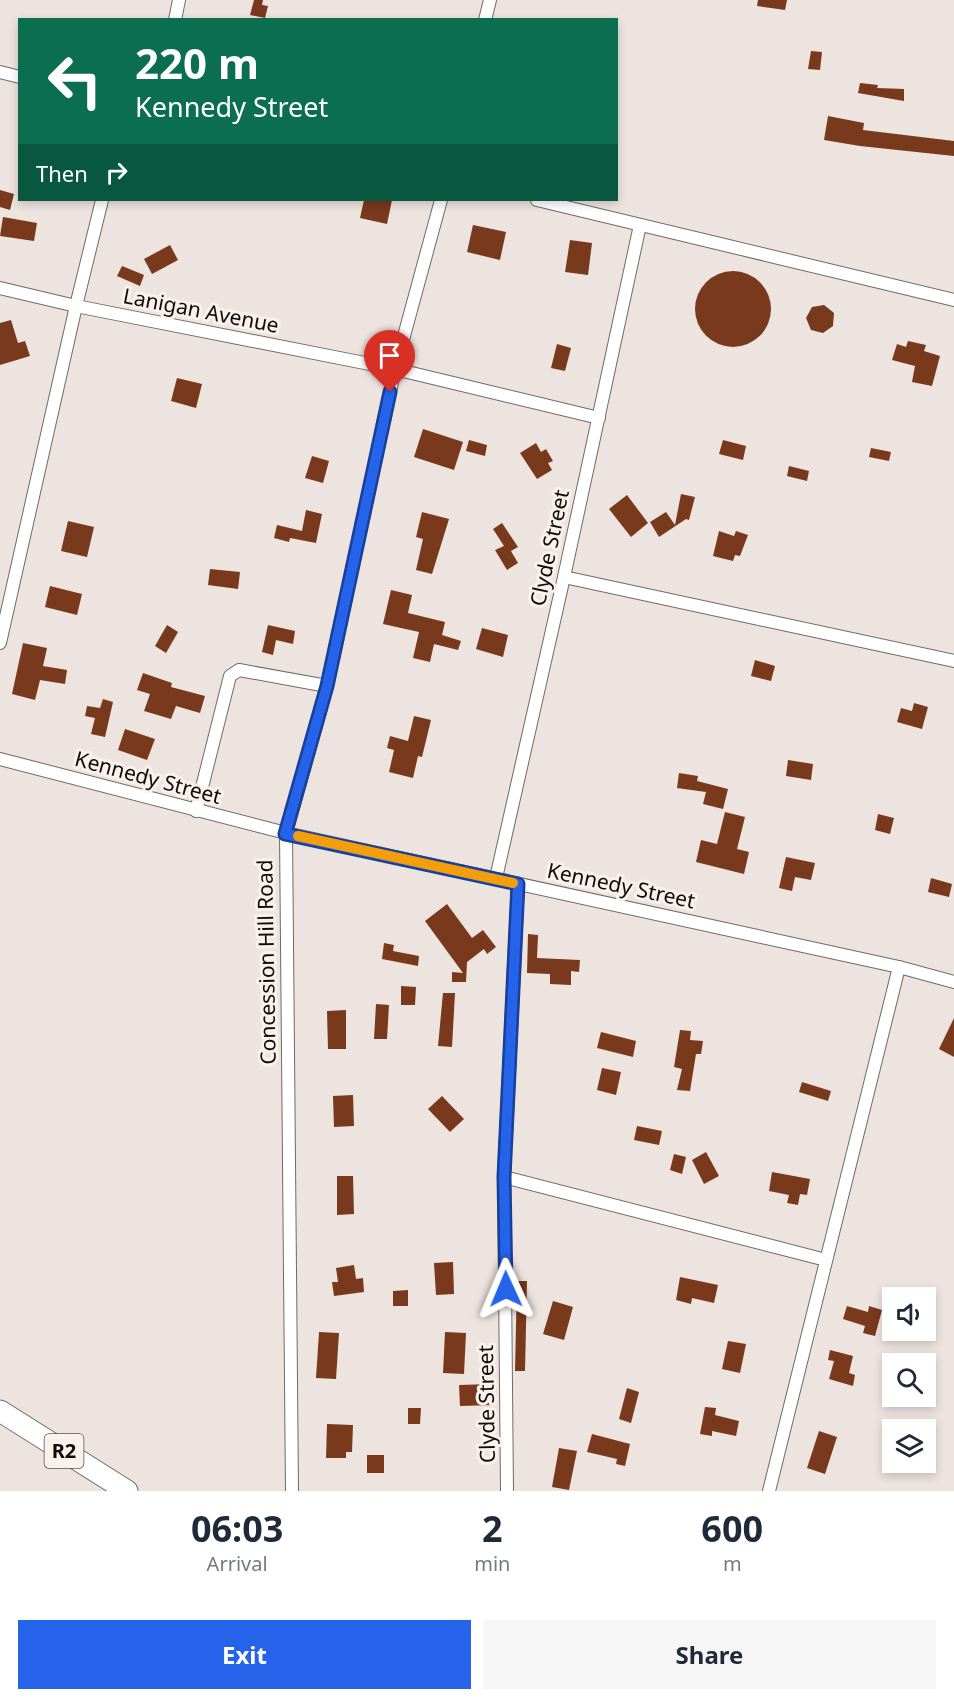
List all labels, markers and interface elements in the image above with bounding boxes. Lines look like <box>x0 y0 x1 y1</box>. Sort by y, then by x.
text: 220 m <box>135 34 259 91</box>
icon: left <box>36 42 114 120</box>
text: Kennedy Street <box>135 88 328 125</box>
icon: right <box>100 156 133 189</box>
text: Then <box>36 158 88 188</box>
street label: Lanigan Avenue <box>121 281 281 339</box>
pin <box>364 330 415 392</box>
icon: arrive <box>373 339 406 372</box>
street label: Clyde Street <box>523 487 575 609</box>
street label: Kennedy Street <box>72 744 225 810</box>
street label: Kennedy Street <box>545 856 698 914</box>
street label: Concession Hill Road <box>250 859 282 1065</box>
position arrow <box>474 1257 538 1321</box>
map controls <box>882 1287 936 1473</box>
button: sound <box>882 1287 936 1341</box>
street label: Clyde Street <box>471 1344 501 1463</box>
button: search <box>882 1353 936 1407</box>
button: layers <box>882 1419 936 1473</box>
road number: R2 <box>44 1434 84 1468</box>
text: 06:03 <box>191 1504 283 1553</box>
text: 2 <box>482 1504 503 1553</box>
text: 600 <box>701 1504 763 1553</box>
text: Arrival <box>207 1550 268 1577</box>
text: min <box>474 1550 510 1577</box>
text: m <box>723 1550 742 1577</box>
button: Exit <box>18 1620 471 1689</box>
button: Share <box>483 1620 936 1689</box>

